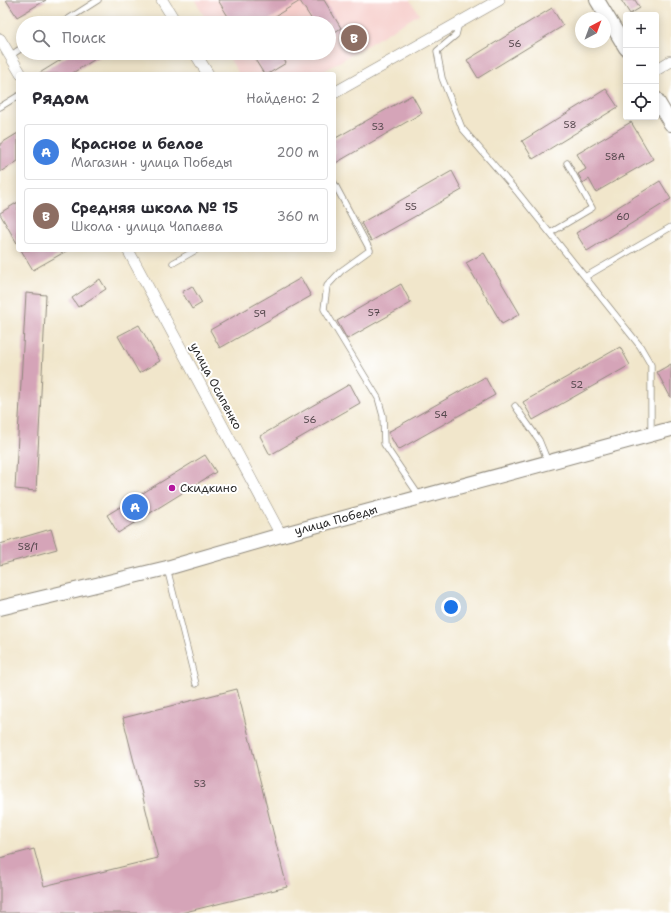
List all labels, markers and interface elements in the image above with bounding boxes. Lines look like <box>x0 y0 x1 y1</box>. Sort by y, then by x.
north arrow <box>575 12 611 48</box>
map controls <box>623 12 659 120</box>
button: + <box>623 12 659 48</box>
search box <box>16 16 336 60</box>
pin: B <box>341 23 367 53</box>
icon: search <box>30 27 52 49</box>
text: Поиск <box>62 28 106 48</box>
house number: 56 <box>509 37 521 50</box>
button: − <box>623 48 659 84</box>
button: locate <box>623 84 659 120</box>
text: Рядом <box>32 87 89 109</box>
text: Найдено: 2 <box>246 90 320 107</box>
house number: 58 <box>564 118 576 131</box>
house number: 53 <box>372 120 384 133</box>
text: Красное и белое <box>71 134 204 154</box>
text: A <box>41 144 51 161</box>
text: 200 m <box>277 144 319 161</box>
house number: 58А <box>605 150 625 163</box>
text: Магазин · улица Победы <box>71 154 232 171</box>
text: Средняя школа № 15 <box>71 198 238 218</box>
house number: 55 <box>405 200 417 213</box>
text: B <box>42 208 50 225</box>
text: 360 m <box>277 208 319 225</box>
house number: 60 <box>616 210 630 223</box>
text: Школа · улица Чапаева <box>71 218 223 235</box>
house number: 57 <box>368 306 380 319</box>
house number: 59 <box>254 307 266 320</box>
street label: улица Осипенко <box>186 340 246 432</box>
house number: 52 <box>571 378 583 391</box>
house number: 54 <box>435 408 447 421</box>
house number: 56 <box>304 413 316 426</box>
place label: Скидкино <box>180 480 237 496</box>
marker: Скидкино <box>167 483 177 493</box>
pin: A <box>122 492 148 522</box>
street label: улица Победы <box>293 501 379 539</box>
house number: 58/1 <box>18 540 38 553</box>
your location <box>441 597 461 617</box>
house number: 53 <box>194 777 206 790</box>

